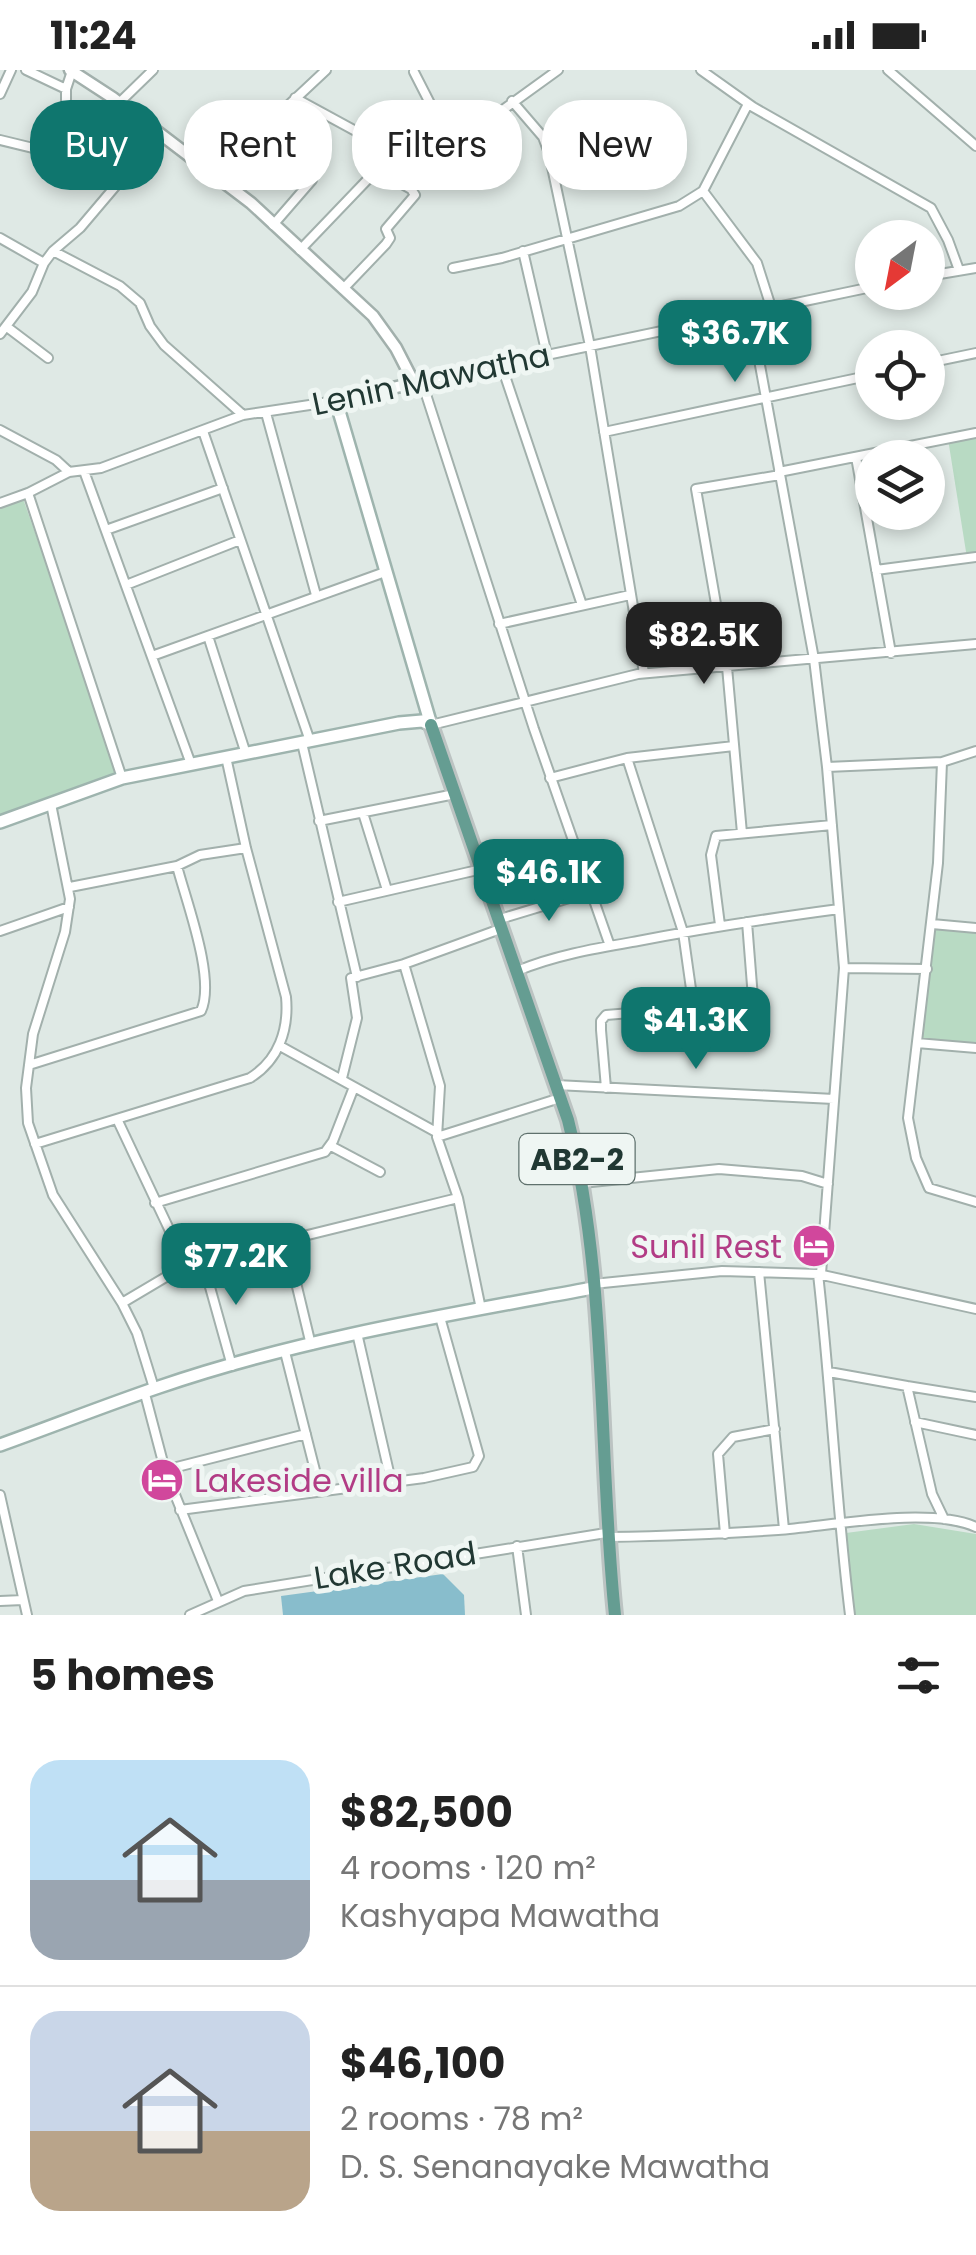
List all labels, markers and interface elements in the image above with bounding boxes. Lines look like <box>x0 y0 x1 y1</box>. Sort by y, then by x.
text: 11:24 <box>50 9 137 62</box>
chip: Buy <box>30 100 164 190</box>
chip: Rent <box>184 100 332 190</box>
chip: Filters <box>352 100 522 190</box>
chip: New <box>542 100 687 190</box>
north arrow <box>855 220 945 310</box>
map controls <box>855 220 945 530</box>
pin: $36.7K <box>654 300 816 385</box>
text: $36.7K <box>680 310 790 355</box>
button: locate <box>855 330 945 420</box>
street label: Lenin Mawatha <box>308 332 554 426</box>
button: layers <box>855 440 945 530</box>
pin: $82.5K <box>623 602 785 687</box>
text: $82.5K <box>648 612 760 657</box>
pin: $46.1K <box>468 839 630 924</box>
text: $46.1K <box>496 849 602 894</box>
pin: $41.3K <box>615 987 777 1072</box>
text: $41.3K <box>643 997 749 1042</box>
road number: AB2-2 <box>520 1134 634 1184</box>
pin: $77.2K <box>155 1223 317 1308</box>
hotel icon: Sunil Rest <box>791 1223 837 1269</box>
place label: Sunil Rest <box>630 1224 782 1269</box>
text: $77.2K <box>184 1233 288 1278</box>
hotel icon: Lakeside villa <box>139 1457 185 1503</box>
place label: Lakeside villa <box>194 1458 404 1503</box>
street label: Lake Road <box>311 1530 479 1600</box>
text: 5 homes <box>30 1646 215 1705</box>
icon: filters <box>891 1648 946 1703</box>
text: $82,500 <box>340 1783 513 1842</box>
icon: home <box>110 1800 230 1920</box>
text: 4 rooms · 120 m² <box>340 1845 596 1890</box>
text: Kashyapa Mawatha <box>340 1893 660 1938</box>
text: $46,100 <box>340 2034 505 2093</box>
icon: home <box>110 2051 230 2171</box>
text: 2 rooms · 78 m² <box>340 2096 583 2141</box>
text: D. S. Senanayake Mawatha <box>340 2144 770 2189</box>

